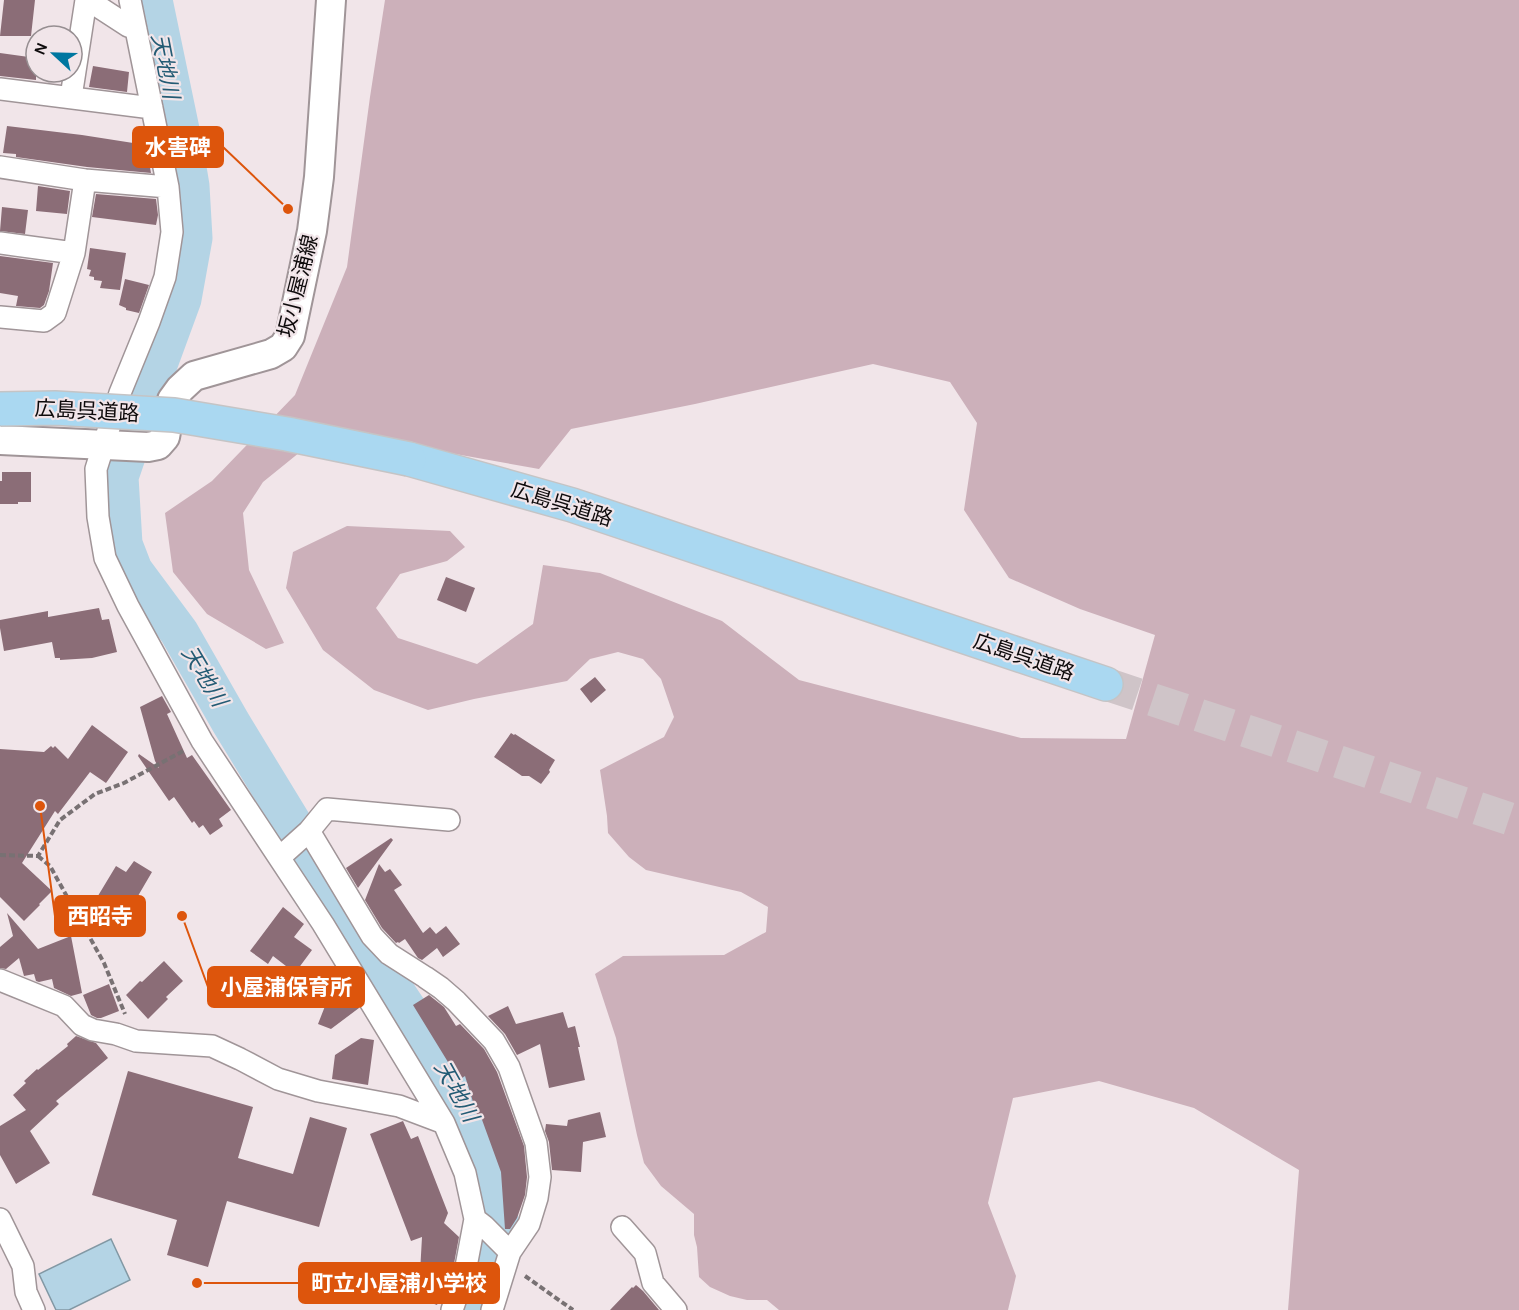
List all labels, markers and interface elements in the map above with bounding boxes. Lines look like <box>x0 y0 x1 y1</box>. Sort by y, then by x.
north arrow <box>24 24 84 84</box>
water label: 天地川 <box>146 31 184 103</box>
text: N <box>30 40 52 57</box>
callout: 水害碑 <box>133 127 223 167</box>
text: 水害碑 <box>145 135 211 161</box>
street label: 坂小屋浦線 <box>274 232 322 340</box>
street label: 広島呉道路 <box>34 396 140 426</box>
street label: 広島呉道路 <box>508 477 616 531</box>
street label: 広島呉道路 <box>970 629 1078 685</box>
water label: 天地川 <box>176 642 233 713</box>
callout: 西昭寺 <box>55 896 145 936</box>
text: 西昭寺 <box>67 904 133 930</box>
callout: 小屋浦保育所 <box>208 967 364 1007</box>
text: 小屋浦保育所 <box>220 975 352 1001</box>
water label: 天地川 <box>429 1056 484 1128</box>
callout: 町立小屋浦小学校 <box>299 1263 499 1303</box>
text: 町立小屋浦小学校 <box>311 1271 487 1297</box>

